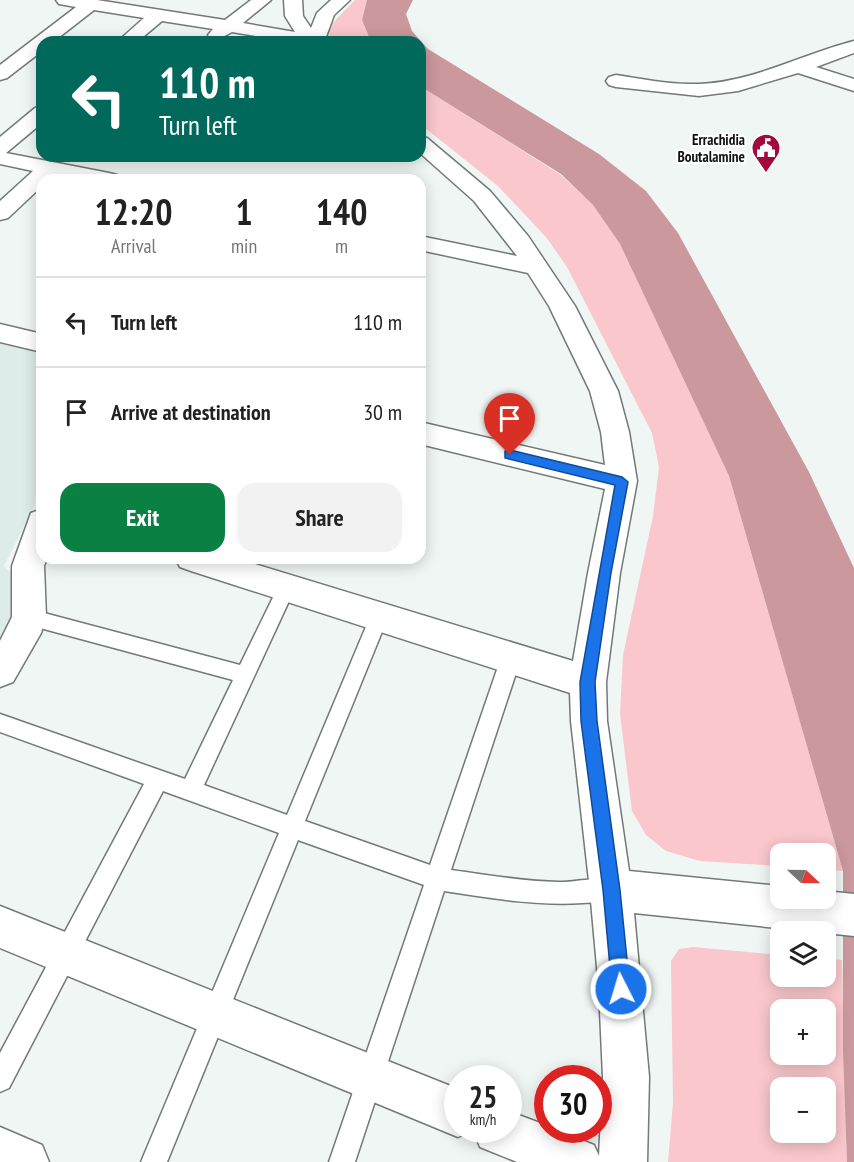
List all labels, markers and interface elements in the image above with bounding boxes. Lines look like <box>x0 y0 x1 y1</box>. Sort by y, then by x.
text: 110 m <box>159 55 256 110</box>
icon: left <box>60 60 138 138</box>
text: Turn left <box>159 108 237 142</box>
place label: Errachidia Boutalamine <box>677 130 745 166</box>
public building icon: Errachidia Boutalamine <box>750 132 782 174</box>
text: 12:20 <box>95 188 172 235</box>
text: 1 <box>235 188 253 235</box>
text: 140 <box>316 188 367 235</box>
text: Arrival <box>111 233 156 259</box>
text: min <box>231 233 257 259</box>
text: m <box>335 233 348 259</box>
icon: left <box>60 306 93 339</box>
text: Turn left <box>111 308 177 336</box>
text: 110 m <box>353 308 402 336</box>
pin <box>484 393 535 455</box>
icon: arrive <box>60 396 93 429</box>
text: Arrive at destination <box>111 398 271 426</box>
text: 30 m <box>363 398 402 426</box>
icon: arrive <box>493 402 526 435</box>
button: Exit <box>60 483 225 552</box>
button: Share <box>237 483 402 552</box>
north arrow <box>770 843 836 909</box>
map controls <box>770 843 836 1143</box>
button: layers <box>770 921 836 987</box>
position arrow <box>589 957 653 1021</box>
button: + <box>770 999 836 1065</box>
speed limit sign: 30 <box>534 1065 612 1143</box>
text: 25 <box>469 1077 497 1116</box>
button: − <box>770 1077 836 1143</box>
text: km/h <box>470 1110 496 1129</box>

